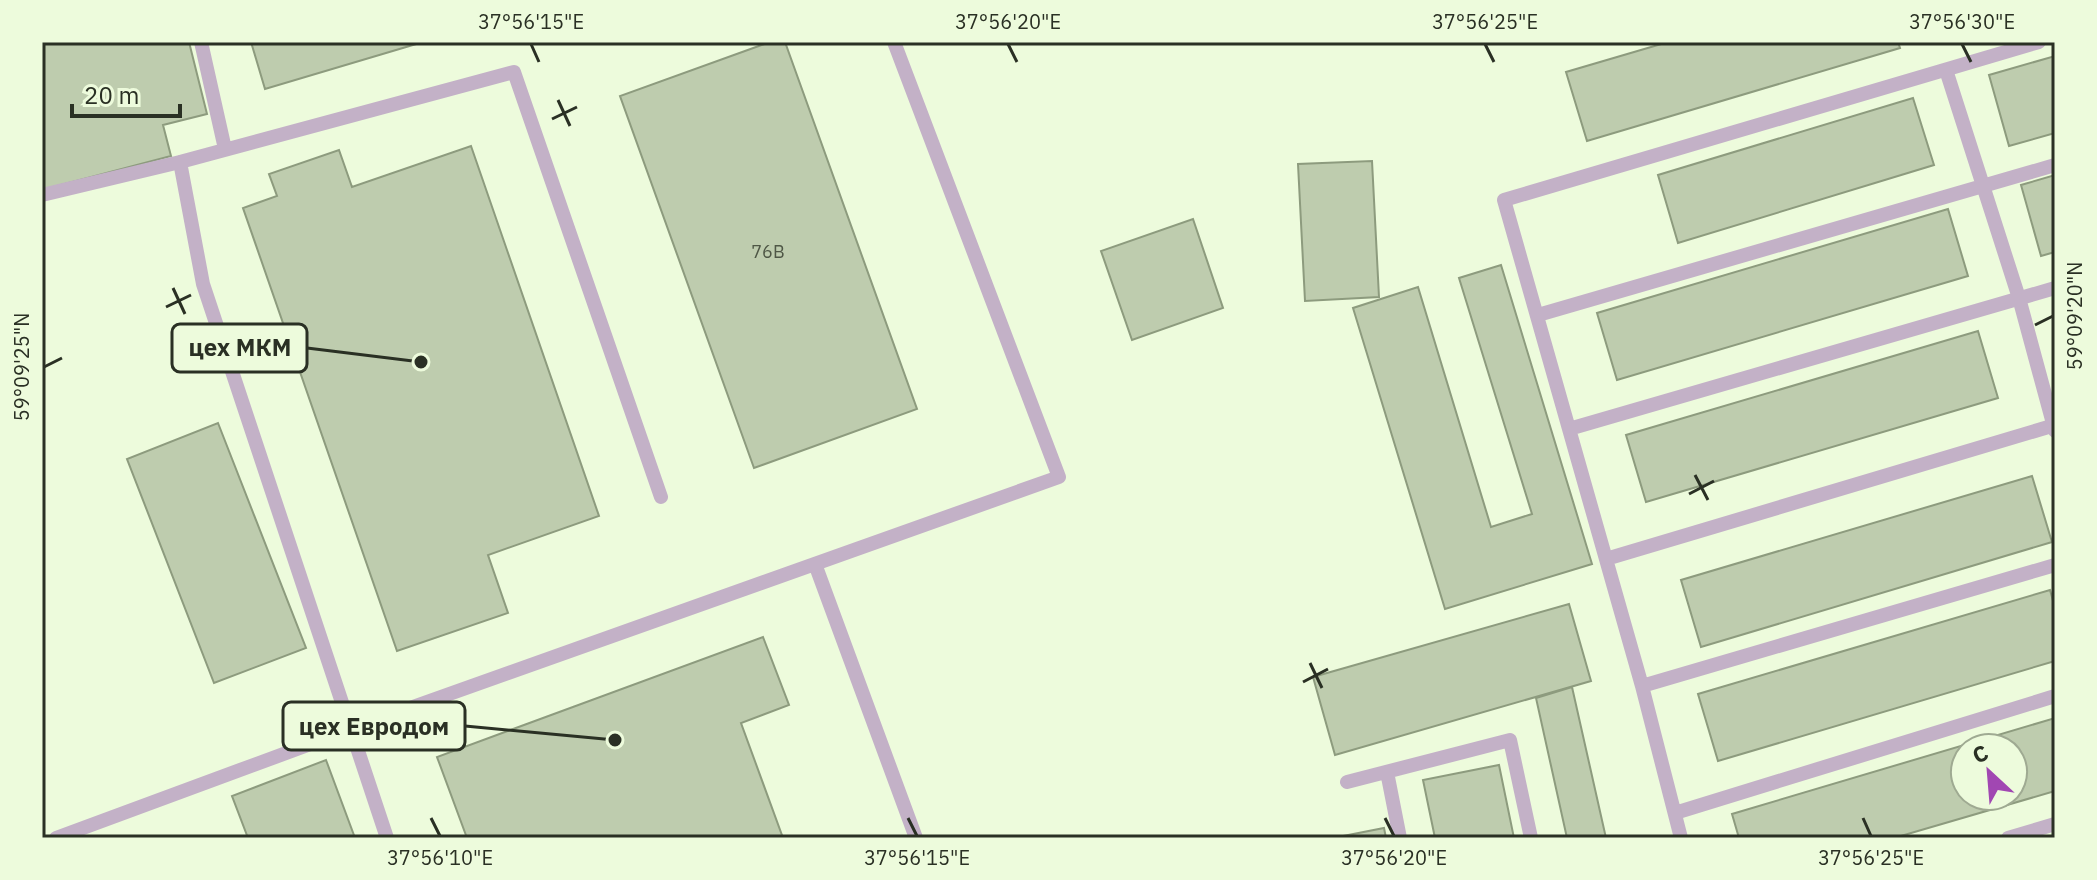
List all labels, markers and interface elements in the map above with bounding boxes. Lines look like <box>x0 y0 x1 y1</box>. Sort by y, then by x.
text: 37°56'15"E <box>478 8 584 35</box>
text: 37°56'20"E <box>955 8 1061 35</box>
text: 37°56'25"E <box>1432 8 1538 35</box>
text: 37°56'30"E <box>1909 8 2015 35</box>
scale bar <box>72 68 180 118</box>
text: 20 m <box>84 79 139 111</box>
house number: 76В <box>751 240 785 263</box>
text: 59°09'20"N <box>2061 262 2088 370</box>
text: 59°09'25"N <box>8 313 35 421</box>
callout: цех МКМ <box>172 324 307 372</box>
text: цех МКМ <box>189 331 291 363</box>
callout: цех Евродом <box>283 702 465 750</box>
text: цех Евродом <box>299 710 449 742</box>
north arrow <box>1949 732 2029 812</box>
text: С <box>1967 737 1993 770</box>
text: 37°56'10"E <box>387 844 493 871</box>
text: 37°56'15"E <box>864 844 970 871</box>
text: 37°56'20"E <box>1341 844 1447 871</box>
text: 37°56'25"E <box>1818 844 1924 871</box>

